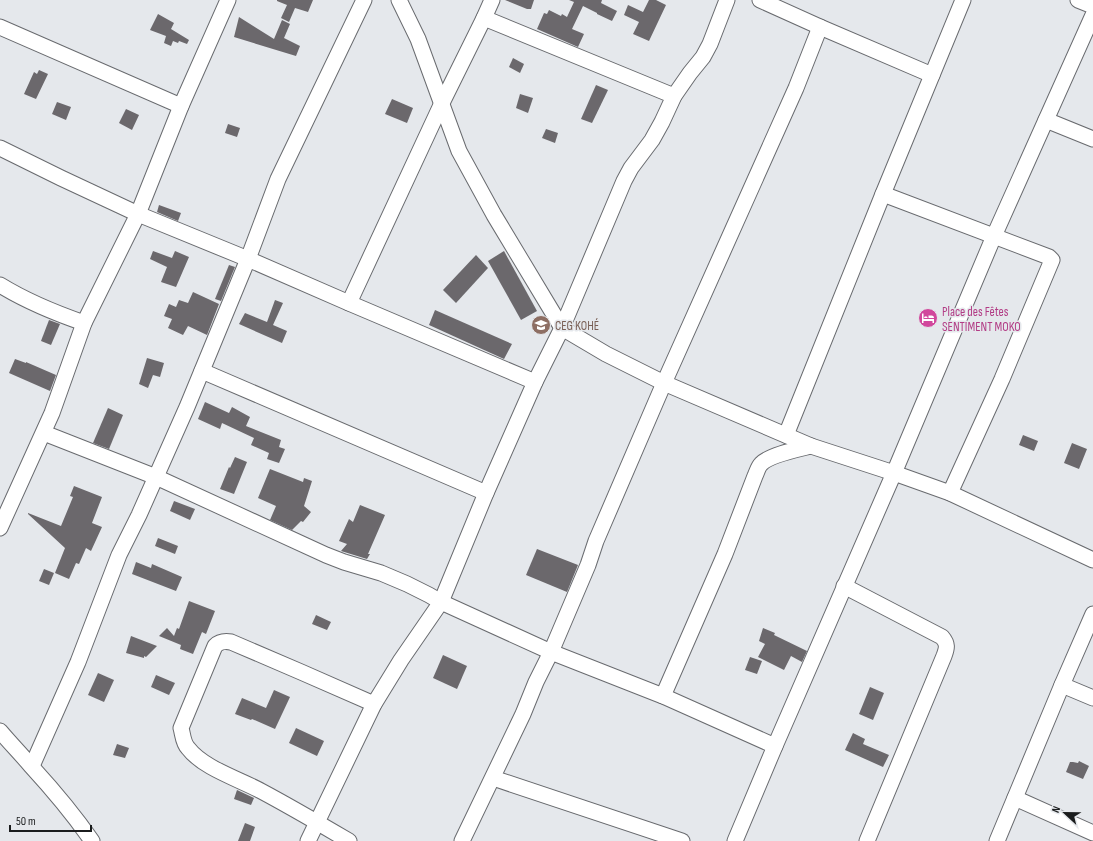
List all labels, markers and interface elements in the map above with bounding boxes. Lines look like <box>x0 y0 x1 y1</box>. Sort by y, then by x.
place label: Place des Fêtes SENTIMENT MOKO <box>942 304 1021 335</box>
hotel icon: Place des Fêtes SENTIMENT MOKO <box>917 307 939 329</box>
school or university icon: CEG KOHÉ <box>530 314 552 336</box>
place label: CEG KOHÉ <box>555 318 599 334</box>
north arrow <box>1045 793 1085 833</box>
text: N <box>1049 804 1063 815</box>
scale bar <box>10 807 91 833</box>
text: 50 m <box>16 814 36 829</box>

